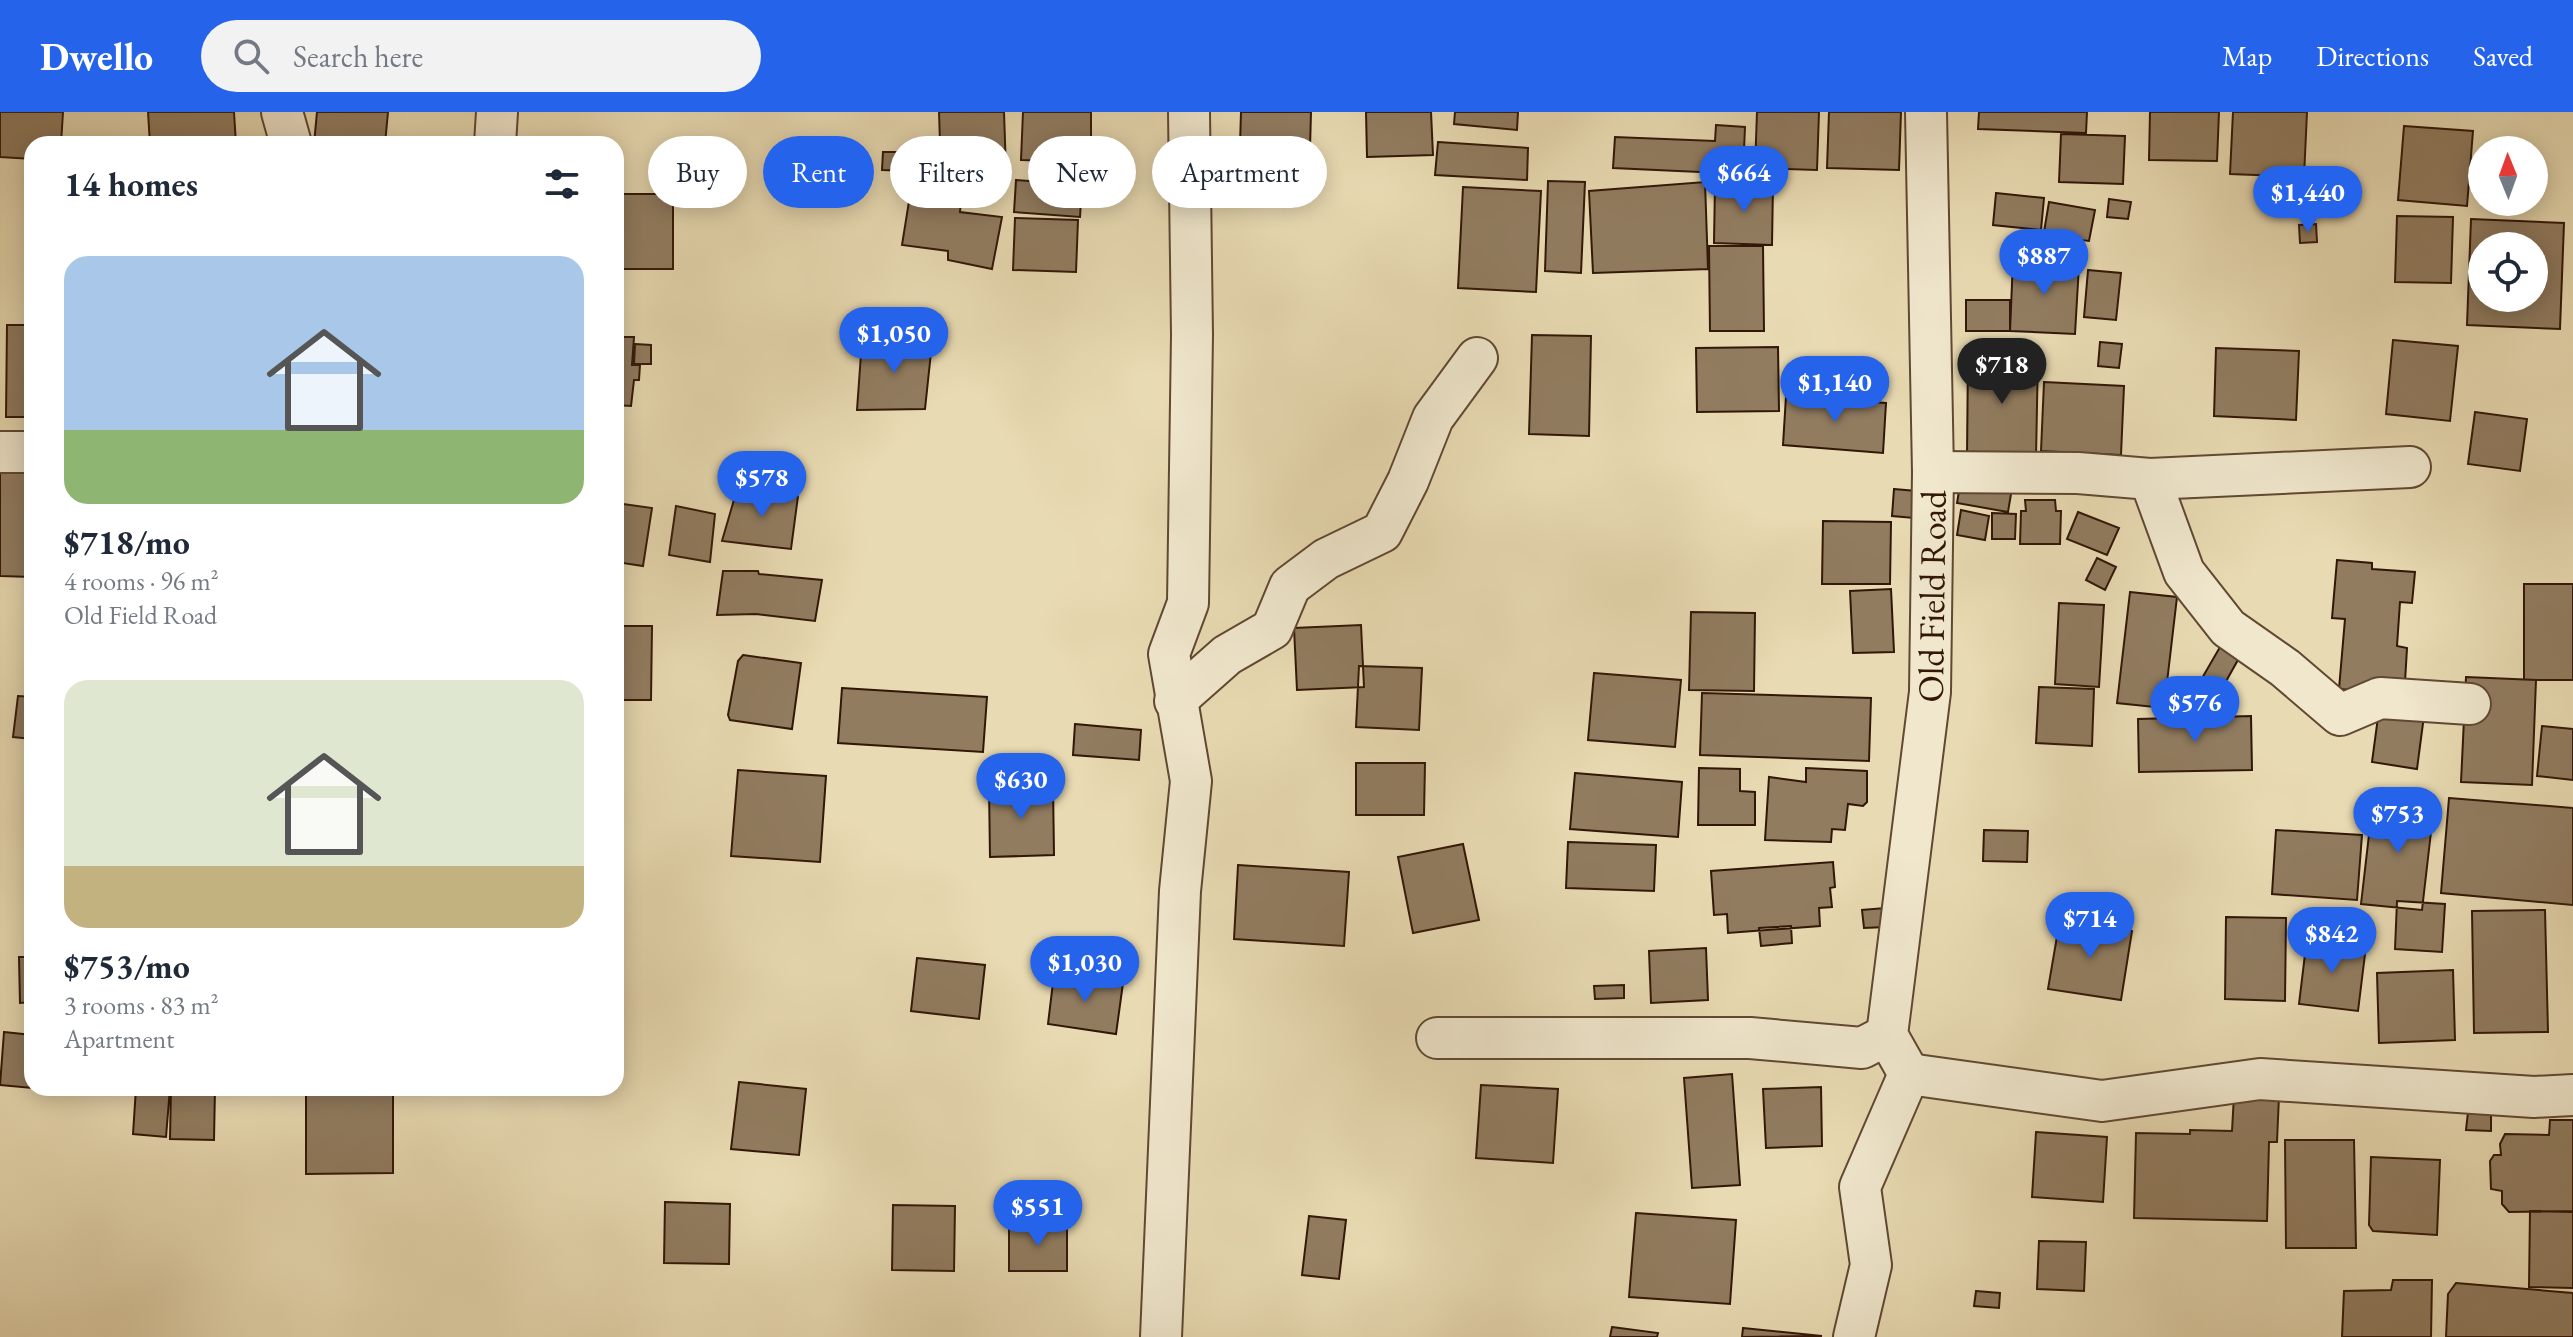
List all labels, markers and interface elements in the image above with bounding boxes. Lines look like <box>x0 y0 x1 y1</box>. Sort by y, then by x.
search box <box>201 20 761 92</box>
text: Dwello <box>40 32 153 81</box>
icon: search <box>229 34 273 78</box>
text: Search here <box>293 37 423 76</box>
text: Map <box>2222 38 2272 74</box>
text: Directions <box>2316 38 2429 74</box>
text: Saved <box>2473 38 2533 74</box>
chip: Buy <box>648 136 747 208</box>
chip: Rent <box>763 136 874 208</box>
chip: Filters <box>890 136 1012 208</box>
chip: New <box>1028 136 1136 208</box>
chip: Apartment <box>1152 136 1327 208</box>
north arrow <box>2468 136 2548 216</box>
map controls <box>2468 136 2548 312</box>
pin: $664 <box>1697 146 1791 214</box>
text: $664 <box>1717 155 1771 189</box>
text: 14 homes <box>64 162 198 206</box>
icon: filters <box>540 162 584 206</box>
pin: $1,440 <box>2243 166 2373 234</box>
text: $1,440 <box>2271 175 2345 209</box>
pin: $887 <box>1997 229 2091 297</box>
button: locate <box>2468 232 2548 312</box>
text: $887 <box>2017 238 2071 272</box>
pin: $1,050 <box>829 307 959 375</box>
icon: home <box>252 308 396 452</box>
text: $1,050 <box>857 316 931 350</box>
pin: $718 <box>1955 338 2049 406</box>
text: $718 <box>1975 347 2029 381</box>
pin: $1,140 <box>1770 356 1900 424</box>
text: $1,140 <box>1798 365 1872 399</box>
pin: $578 <box>715 451 809 519</box>
text: $578 <box>735 460 789 494</box>
street label: Old Field Road <box>1907 489 1957 703</box>
text: $718/mo <box>64 520 190 564</box>
text: 4 rooms · 96 m² <box>64 564 219 598</box>
text: Old Field Road <box>64 598 217 632</box>
pin: $576 <box>2148 676 2242 744</box>
text: $576 <box>2168 685 2222 719</box>
icon: home <box>252 732 396 876</box>
pin: $630 <box>974 753 1068 821</box>
text: $630 <box>994 762 1048 796</box>
pin: $753 <box>2351 787 2445 855</box>
text: $753 <box>2371 796 2425 830</box>
pin: $714 <box>2043 892 2137 960</box>
text: $714 <box>2063 901 2117 935</box>
pin: $842 <box>2285 907 2379 975</box>
text: $842 <box>2305 916 2359 950</box>
pin: $1,030 <box>1020 936 1150 1004</box>
text: $753/mo <box>64 944 190 988</box>
text: $1,030 <box>1048 945 1122 979</box>
text: 3 rooms · 83 m² <box>64 988 219 1022</box>
text: Apartment <box>64 1022 174 1056</box>
pin: $551 <box>991 1180 1085 1248</box>
text: $551 <box>1011 1189 1065 1223</box>

